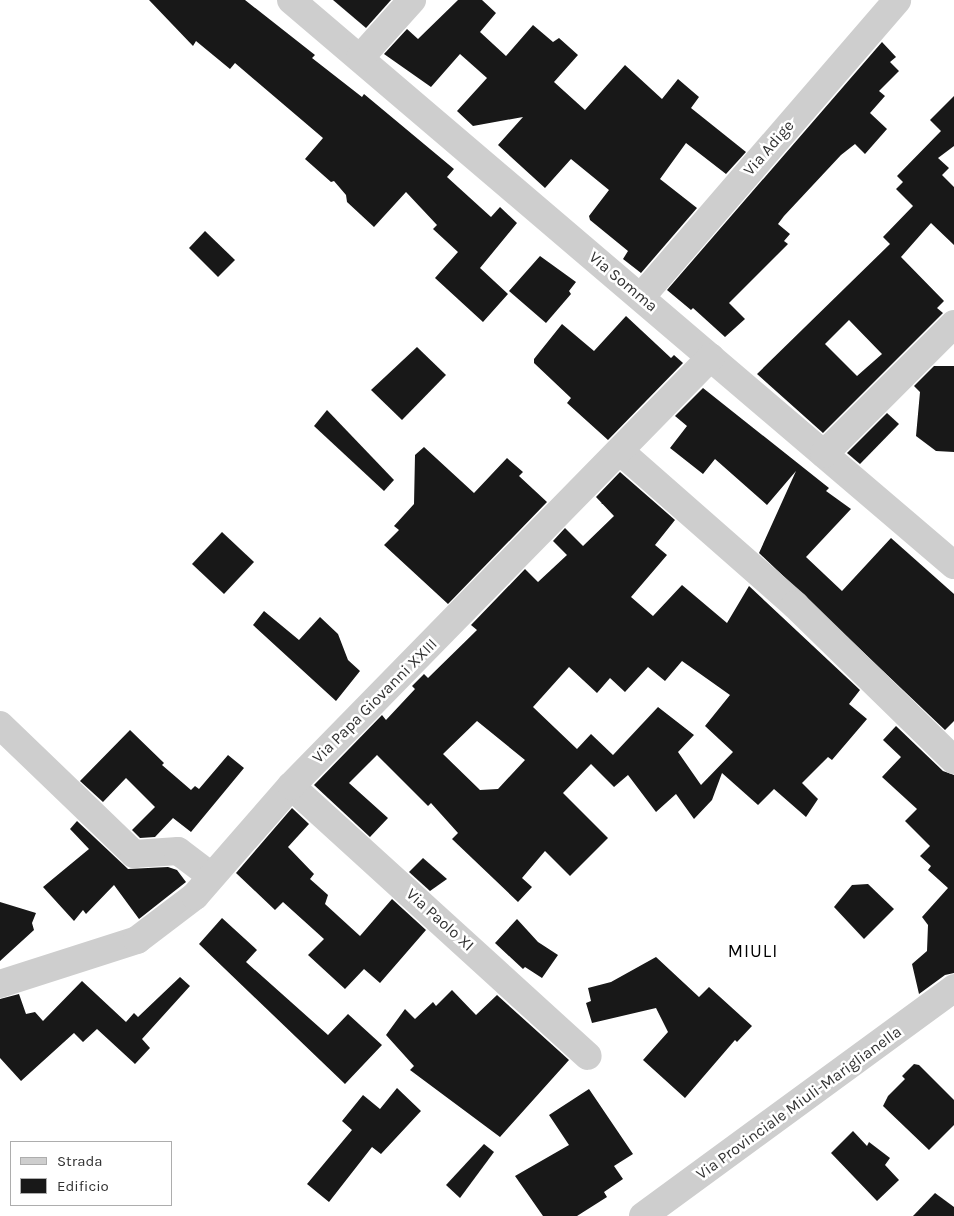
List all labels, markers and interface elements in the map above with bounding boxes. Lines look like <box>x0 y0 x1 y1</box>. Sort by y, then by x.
street label: Via Adige <box>740 116 798 180</box>
street label: Via Somma <box>585 248 661 316</box>
street label: Via Papa Giovanni XXIII <box>309 635 441 767</box>
street label: Via Paolo XI <box>402 885 478 955</box>
district label: MIULI <box>727 940 779 962</box>
street label: Via Provinciale Miuli-Mariglianella <box>693 1022 905 1184</box>
legend <box>10 1141 172 1206</box>
text: Strada <box>57 1152 103 1170</box>
text: Edificio <box>57 1177 109 1195</box>

